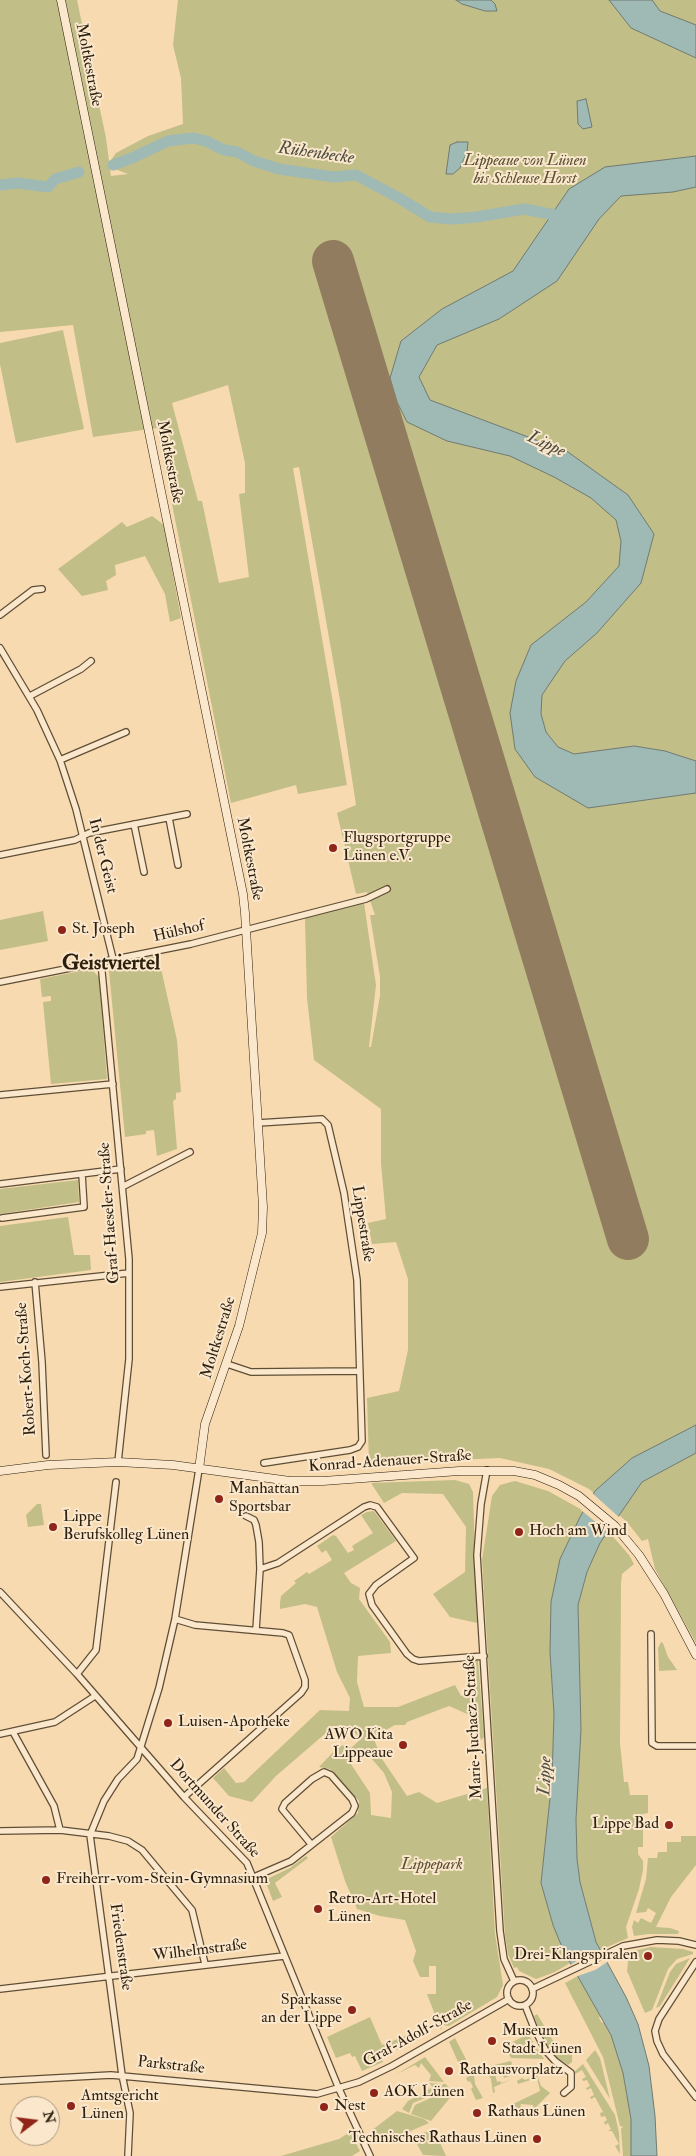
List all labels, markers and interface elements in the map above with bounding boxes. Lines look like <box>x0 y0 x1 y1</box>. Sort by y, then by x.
street label: Moltkestraße <box>71 22 105 108</box>
water label: Rühenbecke <box>277 138 355 170</box>
park label: Lippeaue von Lünen bis Schleuse Horst <box>463 152 587 190</box>
street label: Moltkestraße <box>152 419 186 505</box>
water label: Lippe <box>524 427 568 463</box>
street label: In der Geist <box>83 816 121 896</box>
street label: Moltkestraße <box>232 816 266 902</box>
place label: Flugsportgruppe Lünen e.V. <box>343 829 451 867</box>
marker: Flugsportgruppe Lünen e.V. <box>327 842 339 854</box>
street label: Hülshof <box>151 917 207 947</box>
place label: St. Joseph <box>72 920 135 940</box>
marker: St. Joseph <box>56 924 68 936</box>
district label: Geistviertel <box>62 951 160 977</box>
street label: Graf-Haeseler-Straße <box>95 1142 125 1284</box>
street label: Lippestraße <box>346 1184 378 1264</box>
street label: Moltkestraße <box>197 1295 241 1381</box>
street label: Robert-Koch-Straße <box>13 1302 41 1436</box>
street label: Konrad-Adenauer-Straße <box>308 1447 472 1477</box>
place label: Manhattan Sportsbar <box>229 1480 299 1518</box>
marker: Manhattan Sportsbar <box>213 1493 225 1505</box>
place label: Lippe Berufskolleg Lünen <box>63 1508 189 1546</box>
marker: Lippe Berufskolleg Lünen <box>47 1521 59 1533</box>
place label: Hoch am Wind <box>529 1522 627 1542</box>
marker: Hoch am Wind <box>513 1526 525 1538</box>
street label: Marie-Juchacz-Straße <box>461 1654 487 1800</box>
place label: Luisen-Apotheke <box>178 1713 290 1733</box>
marker: Luisen-Apotheke <box>162 1717 174 1729</box>
place label: AWO Kita Lippeaue <box>324 1726 393 1764</box>
marker: AWO Kita Lippeaue <box>397 1739 409 1751</box>
street label: Dortmunder Straße <box>165 1756 263 1862</box>
water label: Lippe <box>535 1756 557 1796</box>
place label: Lippe Bad <box>592 1815 659 1835</box>
marker: Lippe Bad <box>663 1819 675 1831</box>
park label: Lippepark <box>401 1856 463 1876</box>
place label: Freiherr-vom-Stein-Gymnasium <box>56 1870 268 1890</box>
marker: Freiherr-vom-Stein-Gymnasium <box>40 1874 52 1886</box>
place label: Retro-Art-Hotel Lünen <box>328 1890 436 1928</box>
street label: Friedenstraße <box>104 1902 136 1992</box>
marker: Retro-Art-Hotel Lünen <box>312 1903 324 1915</box>
street label: Wilhelmstraße <box>152 1936 248 1966</box>
place label: Drei-Klangspiralen <box>514 1946 638 1966</box>
marker: Drei-Klangspiralen <box>642 1950 654 1962</box>
place label: Sparkasse an der Lippe <box>261 1991 342 2029</box>
street label: Graf-Adolf-Straße <box>360 1996 476 2072</box>
marker: Sparkasse an der Lippe <box>346 2004 358 2016</box>
place label: Museum Stadt Lünen <box>502 2022 582 2060</box>
marker: Museum Stadt Lünen <box>486 2035 498 2047</box>
street label: Parkstraße <box>136 2053 206 2079</box>
place label: Rathausvorplatz <box>459 2061 563 2081</box>
marker: Rathausvorplatz <box>443 2065 455 2077</box>
place label: AOK Lünen <box>384 2083 464 2103</box>
place label: Amtsgericht Lünen <box>81 2087 159 2125</box>
marker: AOK Lünen <box>368 2087 380 2099</box>
north arrow <box>10 2096 60 2146</box>
place label: Nest <box>334 2097 365 2117</box>
marker: Amtsgericht Lünen <box>65 2100 77 2112</box>
marker: Nest <box>318 2101 330 2113</box>
place label: Rathaus Lünen <box>487 2103 585 2123</box>
marker: Rathaus Lünen <box>471 2107 483 2119</box>
text: N <box>39 2109 59 2125</box>
place label: Technisches Rathaus Lünen <box>349 2129 527 2149</box>
marker: Technisches Rathaus Lünen <box>531 2133 543 2145</box>

